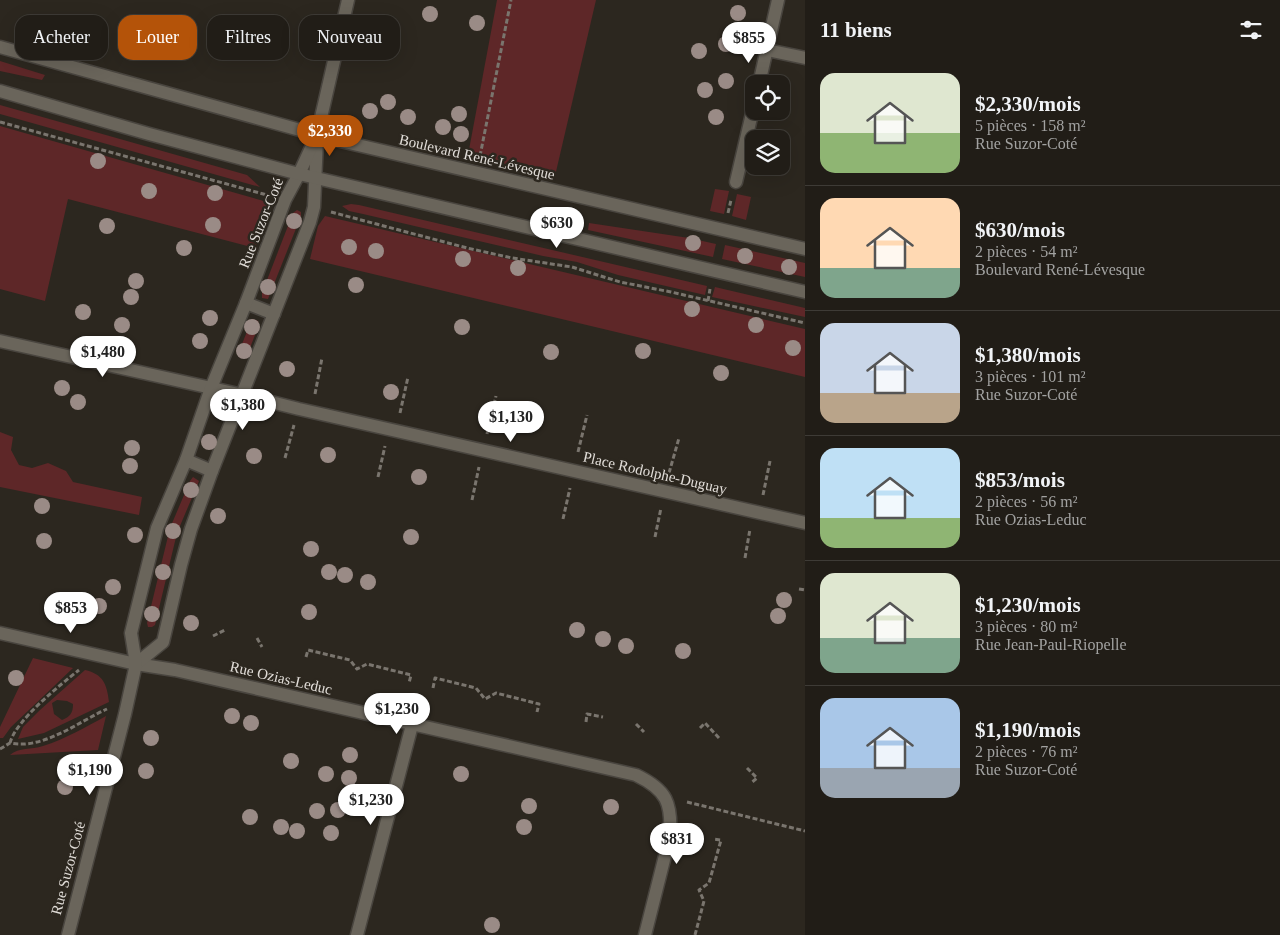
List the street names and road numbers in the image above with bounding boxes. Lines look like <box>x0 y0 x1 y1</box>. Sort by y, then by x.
street label: Boulevard René-Lévesque <box>397 131 557 183</box>
street label: Rue Suzor-Coté <box>236 175 287 270</box>
street label: Place Rodolphe-Duguay <box>582 449 729 497</box>
street label: Rue Ozias-Leduc <box>228 658 334 698</box>
street label: Rue Suzor-Coté <box>48 819 88 916</box>

